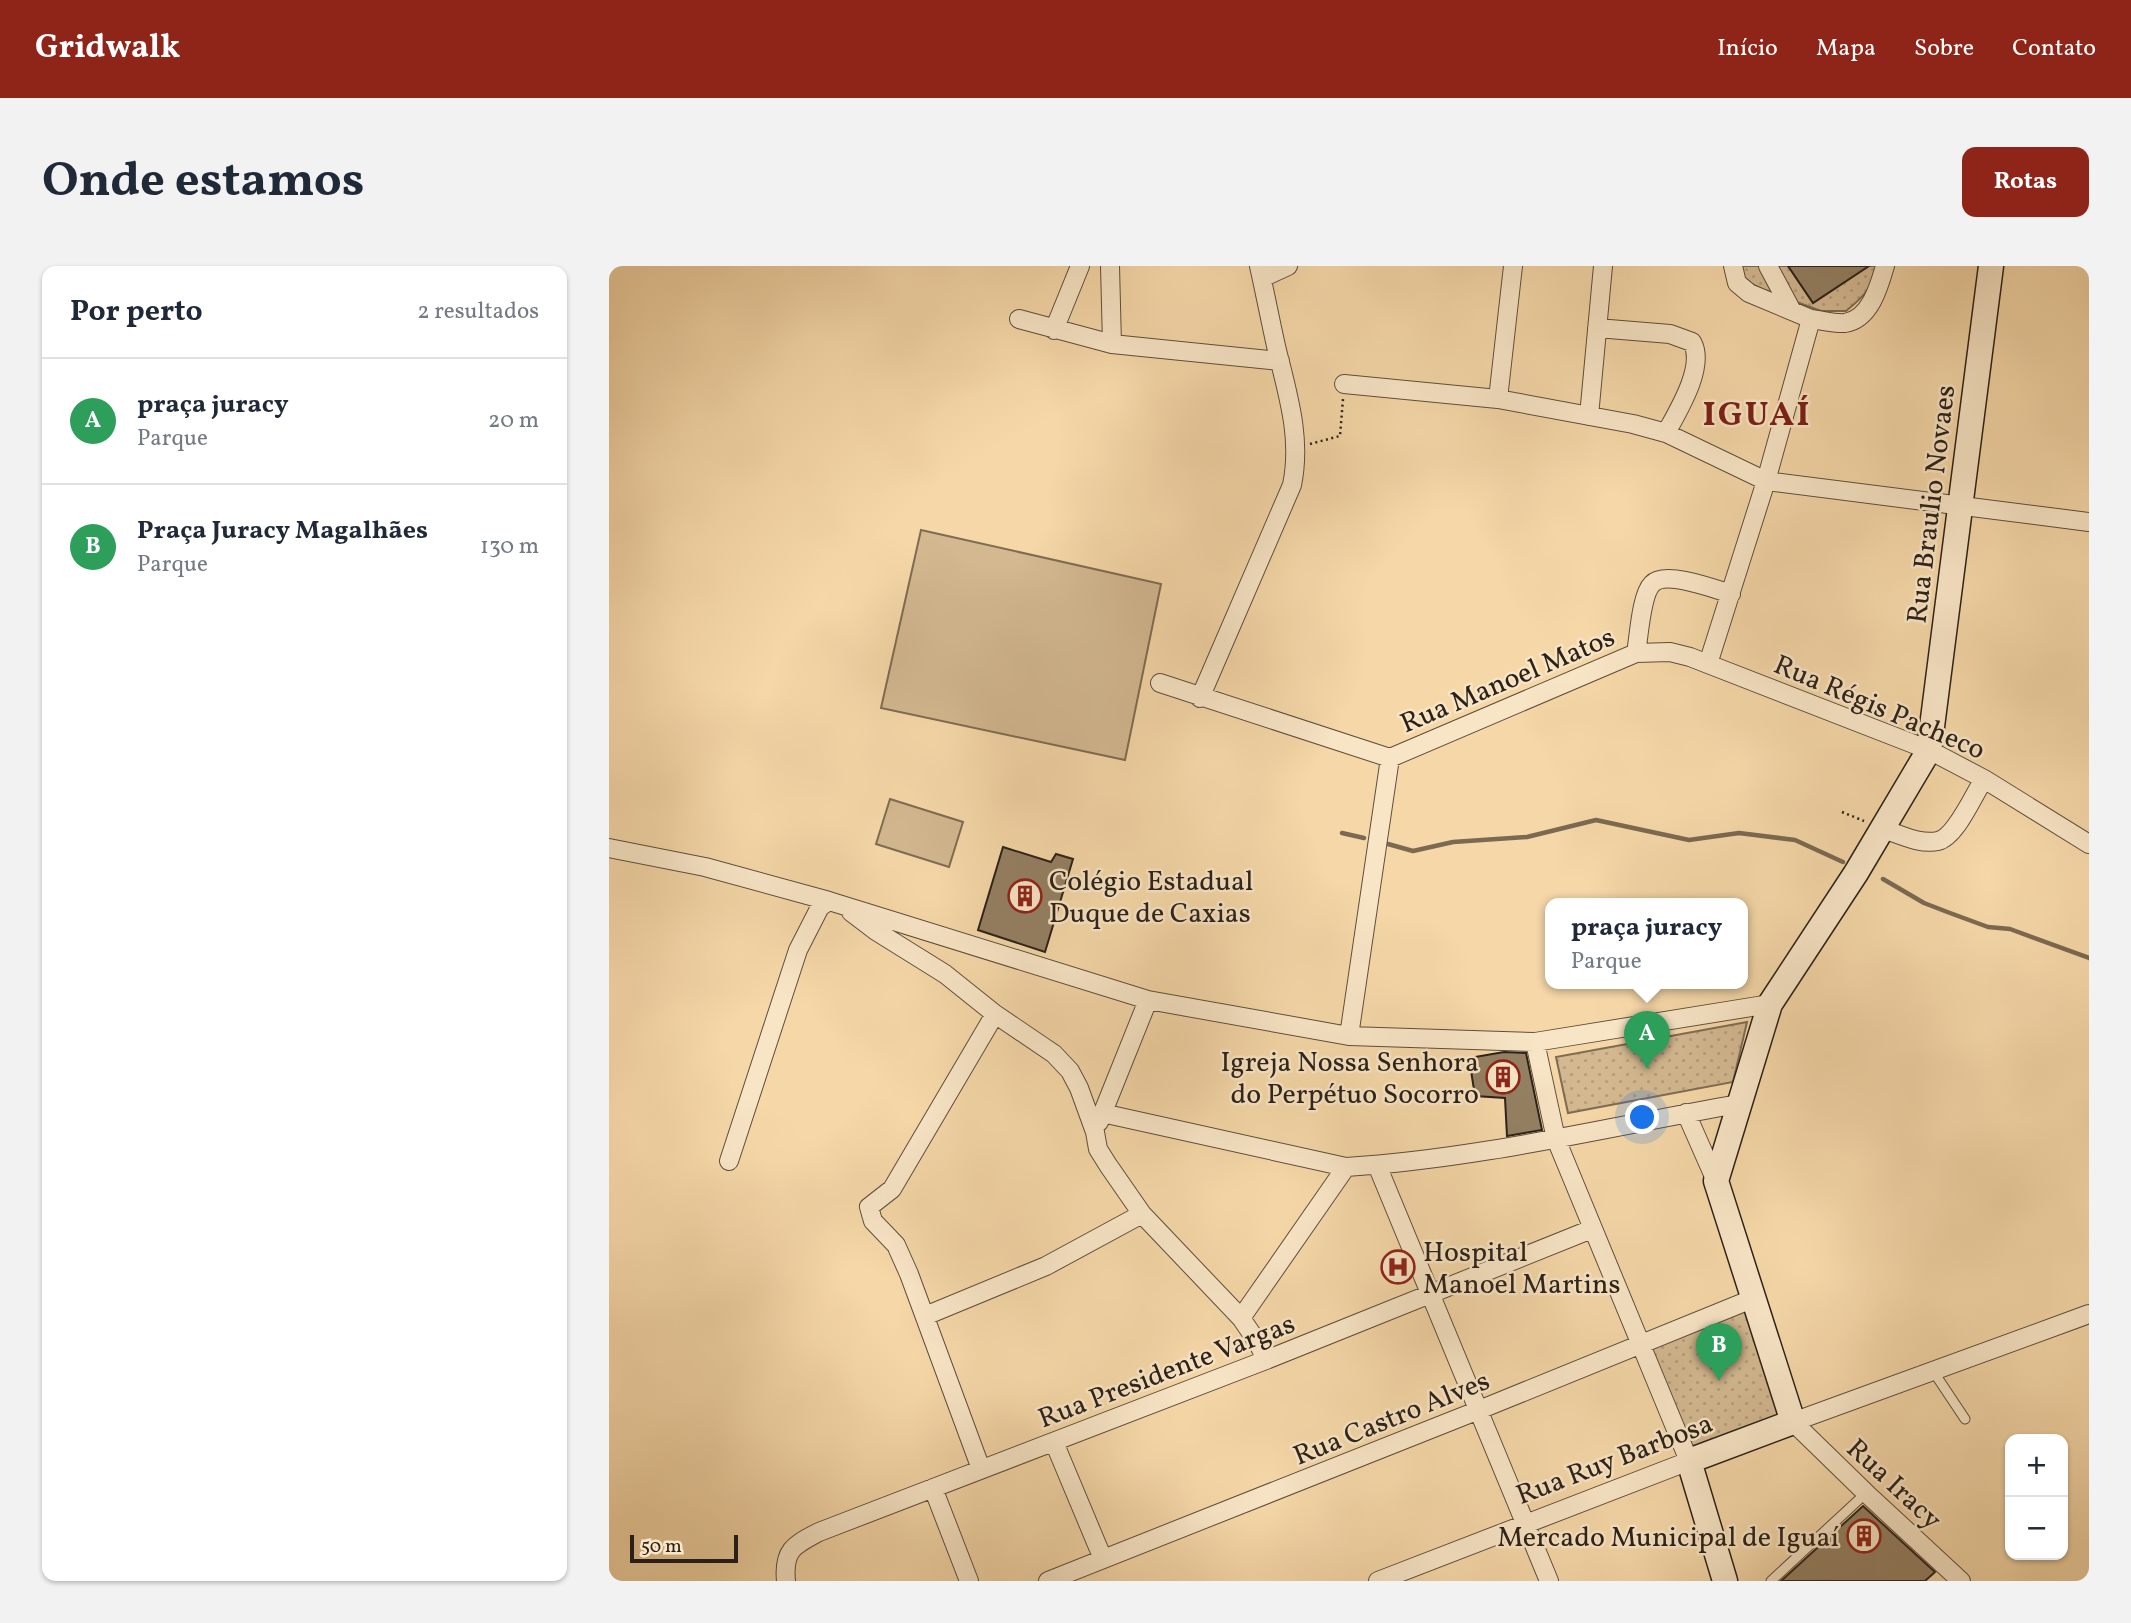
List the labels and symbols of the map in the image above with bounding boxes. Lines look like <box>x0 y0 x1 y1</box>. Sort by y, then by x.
street label: Rua Braulio Novaes <box>1898 383 1966 626</box>
district label: IGUAÍ <box>1702 392 1812 440</box>
street label: Rua Manoel Matos <box>1395 619 1621 744</box>
street label: Rua Régis Pacheco <box>1767 646 1991 770</box>
place label: Colégio Estadual Duque de Caxias <box>1049 863 1253 934</box>
building icon: Colégio Estadual Duque de Caxias <box>1006 877 1044 915</box>
pin: A <box>1624 1011 1670 1069</box>
place label: Igreja Nossa Senhora do Perpétuo Socorro <box>1220 1044 1479 1115</box>
building icon: Igreja Nossa Senhora do Perpétuo Socorro <box>1484 1058 1522 1096</box>
your location <box>1625 1100 1659 1134</box>
place label: Hospital Manoel Martins <box>1423 1234 1621 1305</box>
hospital icon: Hospital Manoel Martins <box>1379 1248 1417 1286</box>
street label: Rua Presidente Vargas <box>1033 1305 1301 1439</box>
pin: B <box>1696 1323 1742 1381</box>
street label: Rua Castro Alves <box>1288 1362 1496 1476</box>
street label: Rua Ruy Barbosa <box>1511 1405 1719 1516</box>
street label: Rua Iracy <box>1837 1430 1950 1539</box>
building icon: Mercado Municipal de Iguaí <box>1845 1517 1883 1555</box>
place label: Mercado Municipal de Iguaí <box>1497 1519 1840 1558</box>
scale bar <box>630 1532 739 1564</box>

